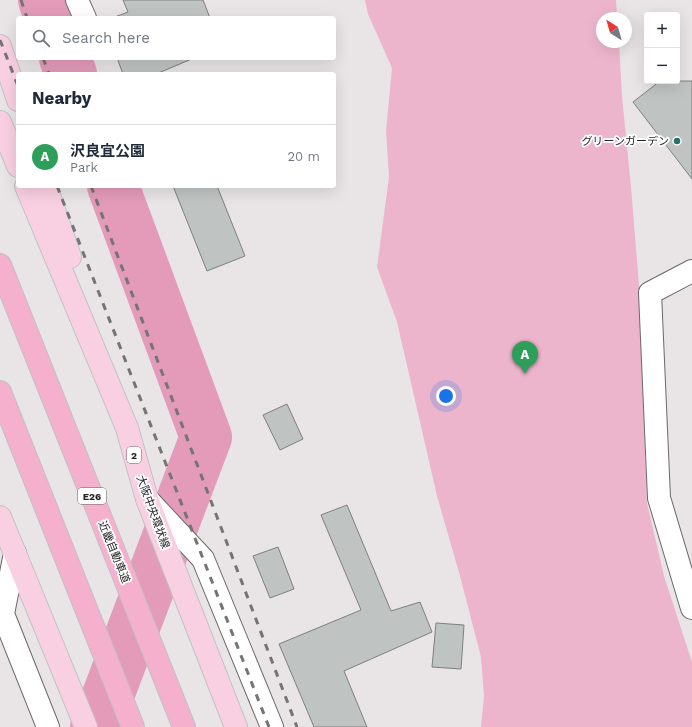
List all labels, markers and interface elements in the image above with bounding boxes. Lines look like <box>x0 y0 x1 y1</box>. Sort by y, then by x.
north arrow <box>596 12 632 48</box>
map controls <box>644 12 680 84</box>
button: + <box>644 12 680 48</box>
search box <box>16 16 336 60</box>
icon: search <box>30 27 52 49</box>
text: Search here <box>62 29 150 47</box>
button: − <box>644 48 680 84</box>
text: Nearby <box>32 88 91 108</box>
place label: グリーンガーデン <box>582 135 669 148</box>
marker: グリーンガーデン <box>672 136 682 146</box>
text: 沢良宜公園 <box>70 142 145 160</box>
text: A <box>41 149 49 164</box>
text: 20 m <box>288 149 320 164</box>
text: Park <box>70 160 98 175</box>
pin: A <box>512 341 538 374</box>
your location <box>436 386 456 406</box>
road number: 2 <box>127 447 141 463</box>
street label: 大阪中央環状線 <box>134 474 172 550</box>
road number: E26 <box>78 488 106 504</box>
street label: 近畿自動車道 <box>96 519 132 585</box>

